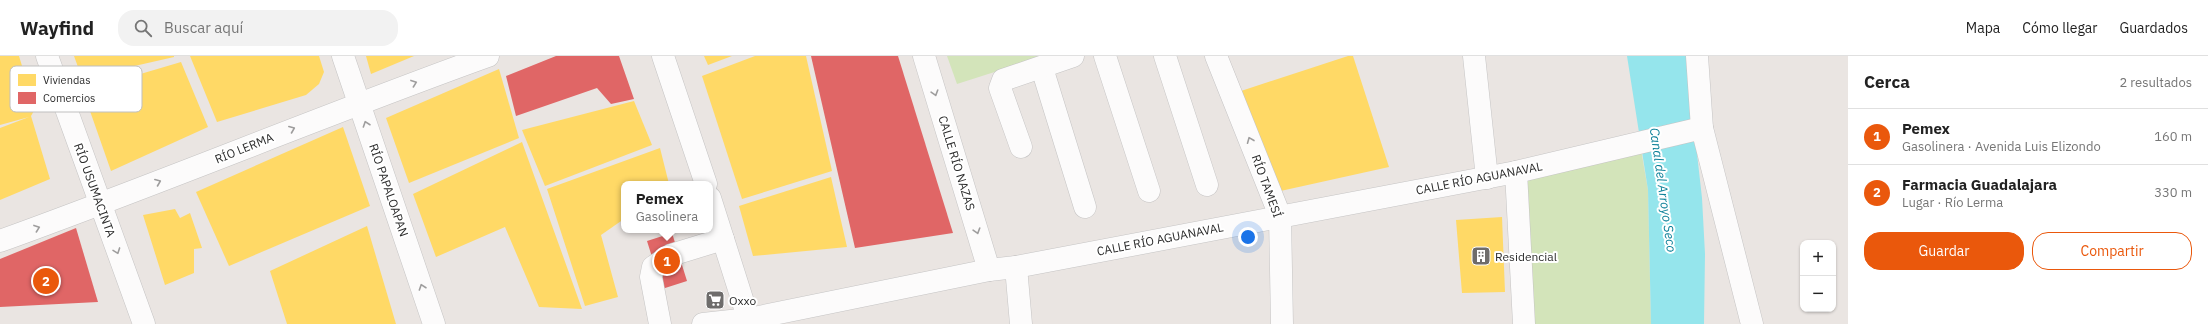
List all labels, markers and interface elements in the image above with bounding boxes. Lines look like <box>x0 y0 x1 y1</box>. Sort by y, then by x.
search box <box>118 10 398 46</box>
text: Wayfind <box>20 16 94 40</box>
icon: search <box>132 17 154 39</box>
text: Buscar aquí <box>164 18 243 37</box>
text: Mapa <box>1966 19 2000 37</box>
text: Cómo llegar <box>2022 19 2097 37</box>
text: Guardados <box>2119 19 2188 37</box>
legend <box>10 66 142 112</box>
text: Cerca <box>1864 71 1910 93</box>
text: Viviendas <box>43 73 91 87</box>
text: 2 resultados <box>2119 74 2192 91</box>
one-way arrow <box>410 79 417 87</box>
one-way arrow <box>930 90 939 97</box>
text: Comercios <box>43 91 95 105</box>
street label: CALLE RÍO NAZAS <box>935 114 979 212</box>
text: Pemex <box>1902 119 1950 138</box>
one-way arrow <box>363 121 371 128</box>
one-way arrow <box>289 125 296 133</box>
water label: Canal del Arroyo Seco <box>1646 127 1680 253</box>
text: 1 <box>1873 128 1881 145</box>
text: 160 m <box>2154 128 2192 145</box>
street label: RÍO LERMA <box>212 129 276 167</box>
one-way arrow <box>1246 137 1254 144</box>
text: Gasolinera · Avenida Luis Elizondo <box>1902 138 2101 155</box>
street label: RÍO USUMACINTA <box>71 141 119 239</box>
street label: RÍO PAPALOAPAN <box>366 142 412 238</box>
street label: RÍO TAMESÍ <box>1249 152 1285 220</box>
street label: CALLE RÍO AGUANAVAL <box>1414 158 1544 198</box>
text: Farmacia Guadalajara <box>1902 175 2057 194</box>
one-way arrow <box>155 178 162 186</box>
popup <box>621 181 713 233</box>
text: 2 <box>1873 184 1881 201</box>
text: 330 m <box>2154 184 2192 201</box>
text: Pemex <box>636 189 684 208</box>
text: Lugar · Río Lerma <box>1902 194 2003 211</box>
text: Gasolinera <box>636 208 698 225</box>
street label: CALLE RÍO AGUANAVAL <box>1095 219 1225 259</box>
one-way arrow <box>33 224 40 232</box>
one-way arrow <box>972 227 981 234</box>
your location <box>1238 227 1258 247</box>
button: Guardar <box>1864 232 2024 270</box>
button: Compartir <box>2032 232 2192 270</box>
map controls <box>1800 240 1836 312</box>
button: + <box>1800 240 1836 276</box>
building icon: Residencial <box>1470 245 1492 267</box>
pin: 1 <box>654 246 680 276</box>
one-way arrow <box>112 247 120 254</box>
place label: Residencial <box>1495 249 1557 264</box>
pin: 2 <box>33 266 59 296</box>
button: − <box>1800 276 1836 312</box>
one-way arrow <box>418 284 426 291</box>
supermarket icon: Oxxo <box>704 289 726 311</box>
place label: Oxxo <box>729 293 757 308</box>

